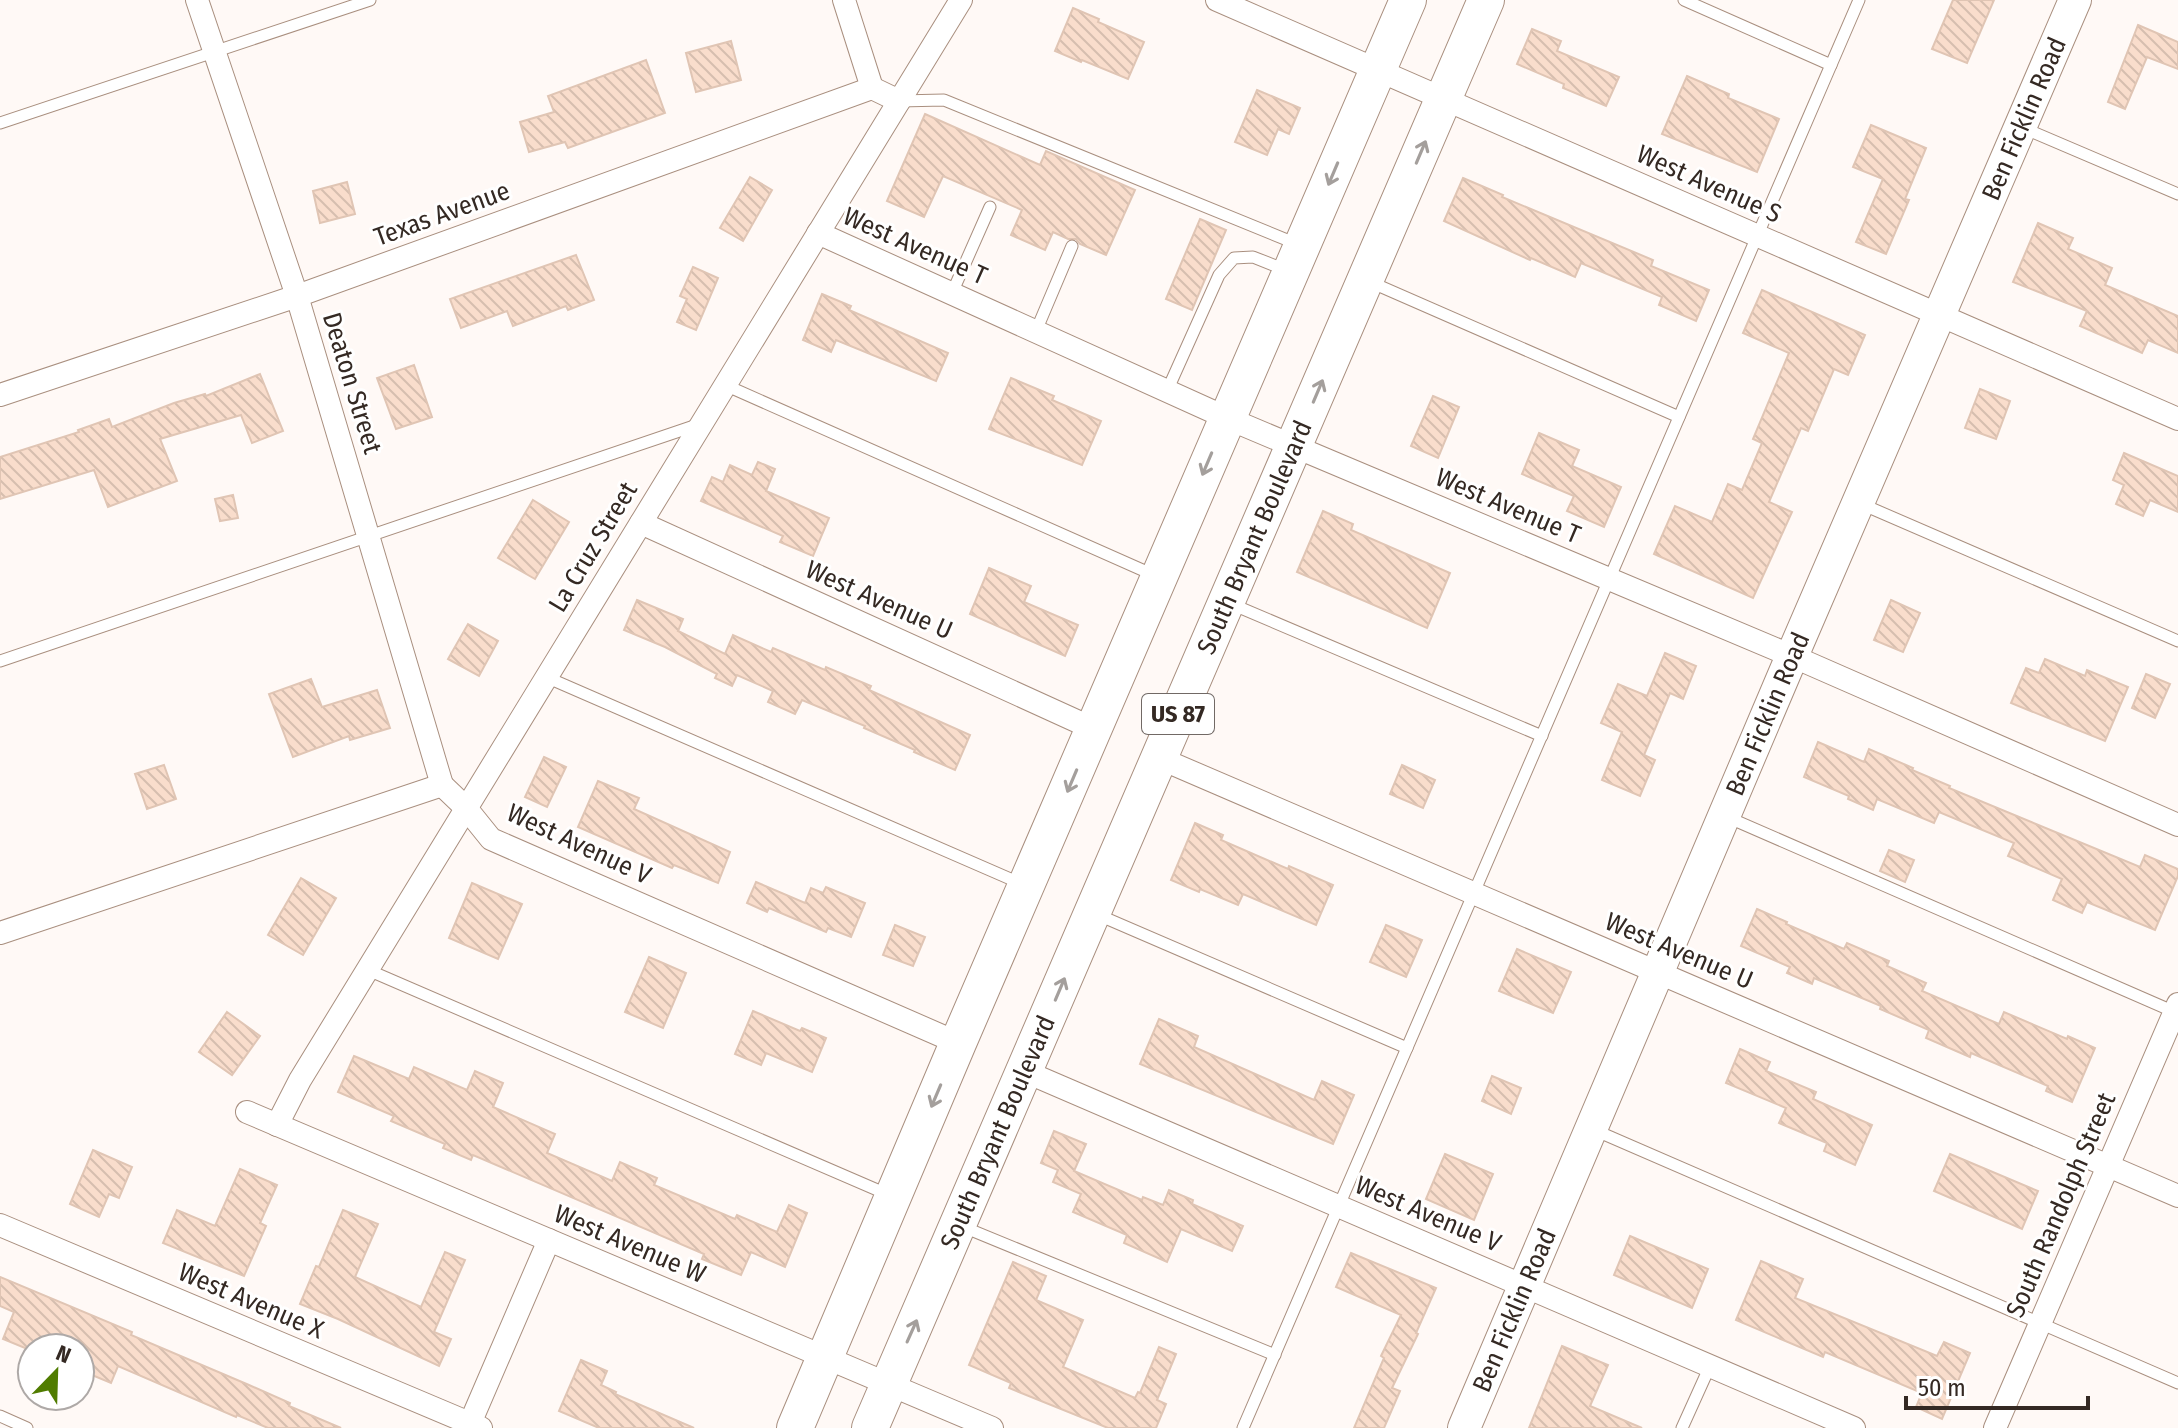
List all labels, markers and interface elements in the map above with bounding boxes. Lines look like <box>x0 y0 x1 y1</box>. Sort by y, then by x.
street label: Ben Ficklin Road <box>1975 32 2073 205</box>
street label: West Avenue S <box>1632 138 1786 230</box>
one-way arrow <box>1414 140 1429 165</box>
one-way arrow <box>1324 162 1339 186</box>
street label: Texas Avenue <box>370 175 514 253</box>
street label: West Avenue T <box>838 201 992 291</box>
street label: Deaton Street <box>316 309 388 458</box>
one-way arrow <box>1312 379 1327 404</box>
street label: South Bryant Boulevard <box>1190 416 1318 659</box>
one-way arrow <box>1199 452 1214 476</box>
street label: West Avenue T <box>1431 462 1585 550</box>
street label: La Cruz Street <box>542 476 644 618</box>
street label: West Avenue U <box>801 554 957 646</box>
street label: Ben Ficklin Road <box>1719 627 1816 800</box>
road number: US 87 <box>1142 694 1214 734</box>
one-way arrow <box>1063 768 1078 792</box>
street label: West Avenue V <box>502 797 657 891</box>
street label: West Avenue U <box>1601 906 1757 996</box>
one-way arrow <box>1053 977 1068 1002</box>
street label: South Bryant Boulevard <box>934 1011 1062 1254</box>
one-way arrow <box>927 1084 942 1108</box>
street label: South Randolph Street <box>2000 1088 2123 1322</box>
street label: West Avenue V <box>1350 1169 1506 1259</box>
street label: West Avenue W <box>550 1198 710 1290</box>
street label: Ben Ficklin Road <box>1466 1224 1562 1397</box>
street label: West Avenue X <box>174 1257 329 1346</box>
one-way arrow <box>905 1319 920 1343</box>
north arrow <box>16 1332 96 1412</box>
text: N <box>52 1339 75 1369</box>
scale bar <box>1906 1360 2088 1410</box>
text: 50 m <box>1918 1374 1966 1402</box>

